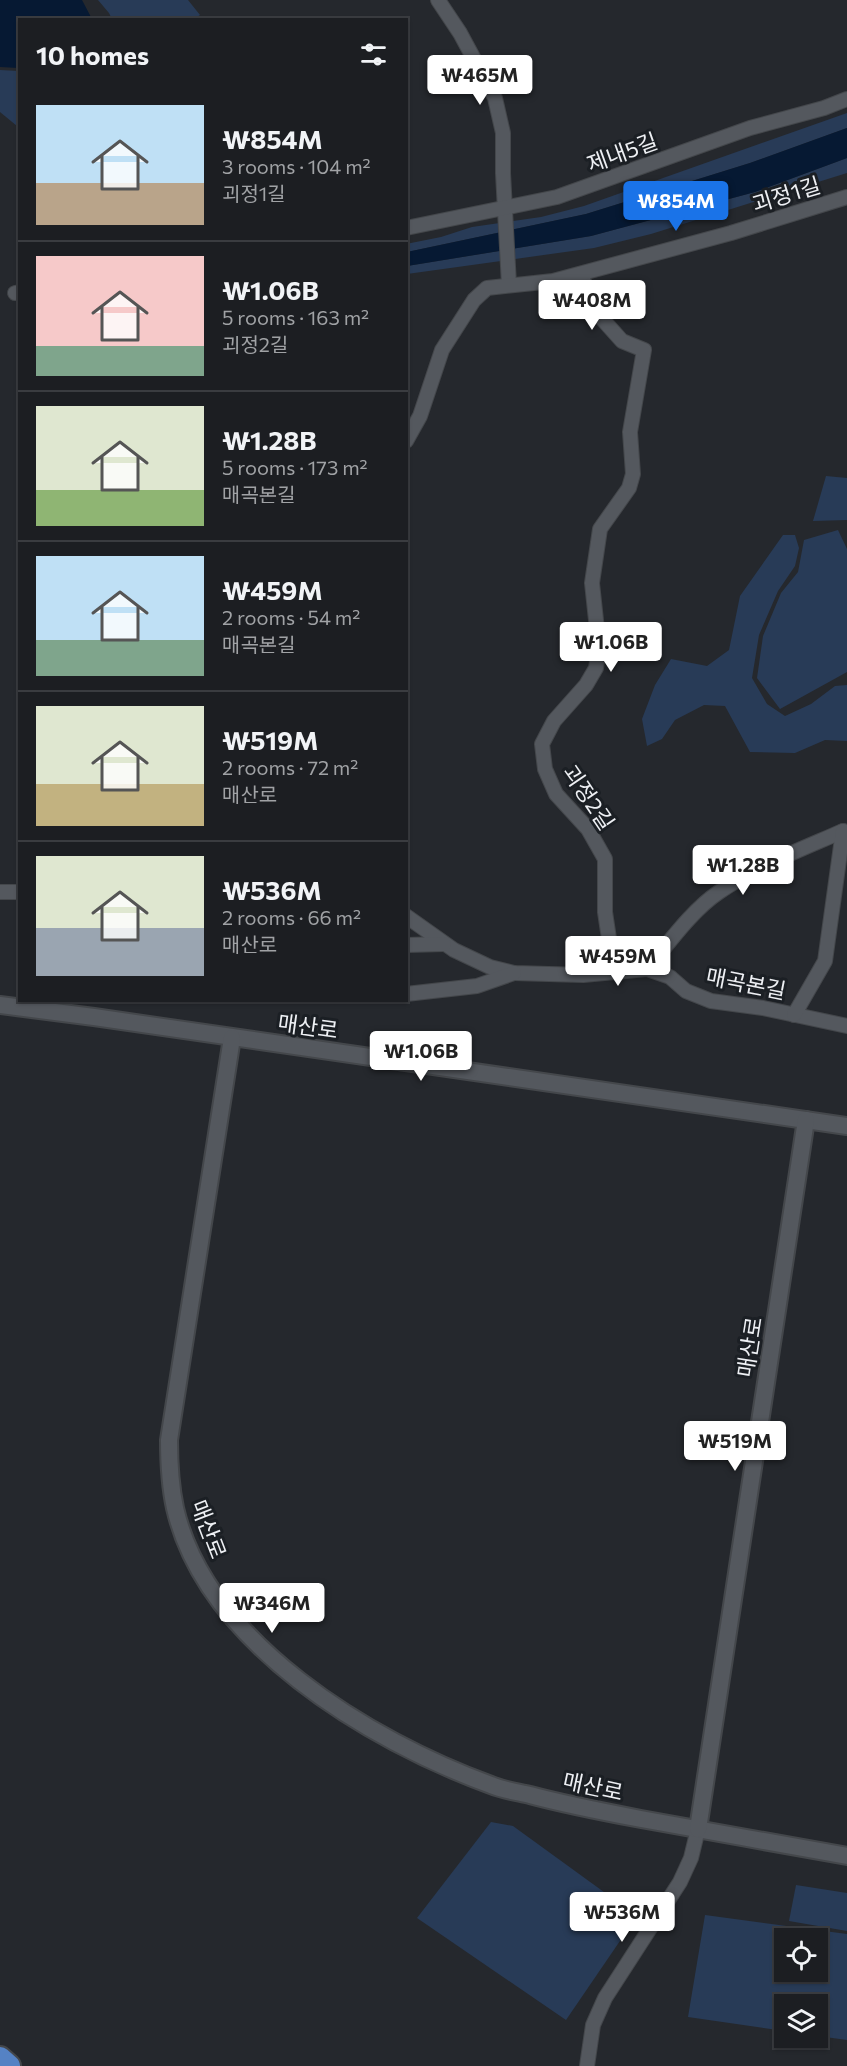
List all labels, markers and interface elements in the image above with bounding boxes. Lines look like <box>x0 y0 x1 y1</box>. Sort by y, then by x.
icon: filters <box>357 38 390 71</box>
text: 10 homes <box>36 39 149 70</box>
pin: ₩465M <box>438 55 522 106</box>
text: ₩465M <box>441 62 519 86</box>
text: ₩854M <box>222 123 323 154</box>
street label: 제내5길 <box>583 127 661 177</box>
icon: home <box>84 129 156 201</box>
text: 3 rooms · 104 m² <box>222 154 371 178</box>
street label: 괴정1길 <box>749 171 823 217</box>
text: 괴정1길 <box>222 181 286 205</box>
pin: ₩854M <box>634 181 718 232</box>
text: ₩854M <box>637 188 715 212</box>
text: ₩1.06B <box>222 274 319 305</box>
icon: home <box>84 280 156 352</box>
pin: ₩408M <box>550 280 634 331</box>
text: ₩408M <box>553 287 631 311</box>
text: 5 rooms · 163 m² <box>222 305 369 329</box>
text: 괴정2길 <box>222 332 288 356</box>
text: ₩1.28B <box>222 424 317 455</box>
icon: home <box>84 430 156 502</box>
text: 5 rooms · 173 m² <box>222 455 368 479</box>
text: 매곡본길 <box>222 482 296 506</box>
text: ₩459M <box>222 574 322 605</box>
icon: home <box>84 580 156 652</box>
text: 2 rooms · 54 m² <box>222 605 360 629</box>
pin: ₩1.06B <box>562 622 660 673</box>
text: ₩1.06B <box>574 629 648 653</box>
text: 매곡본길 <box>222 632 296 656</box>
text: ₩519M <box>222 724 318 755</box>
icon: home <box>84 730 156 802</box>
text: 2 rooms · 72 m² <box>222 755 358 779</box>
street label: 괴정2길 <box>557 759 621 835</box>
text: 매산로 <box>222 782 277 806</box>
pin: ₩1.28B <box>694 845 792 896</box>
text: ₩1.28B <box>707 852 779 876</box>
text: ₩536M <box>222 874 322 905</box>
icon: home <box>84 880 156 952</box>
text: 2 rooms · 66 m² <box>222 905 361 929</box>
text: 매산로 <box>222 932 277 956</box>
pin: ₩459M <box>576 936 660 987</box>
text: ₩459M <box>579 943 657 967</box>
street label: 매곡본길 <box>704 962 788 1004</box>
street label: 매산로 <box>276 1008 340 1044</box>
pin: ₩1.06B <box>372 1031 470 1082</box>
text: ₩1.06B <box>384 1038 458 1062</box>
street label: 매산로 <box>731 1315 767 1379</box>
pin: ₩519M <box>693 1421 777 1472</box>
text: ₩519M <box>698 1428 772 1452</box>
street label: 매산로 <box>186 1496 232 1562</box>
pin: ₩346M <box>230 1583 314 1634</box>
text: ₩346M <box>233 1590 311 1614</box>
street label: 매산로 <box>560 1766 626 1806</box>
pin: ₩536M <box>580 1892 664 1943</box>
text: ₩536M <box>584 1899 660 1923</box>
map controls <box>774 1928 828 2048</box>
button: locate <box>774 1928 828 1982</box>
button: layers <box>774 1994 828 2048</box>

